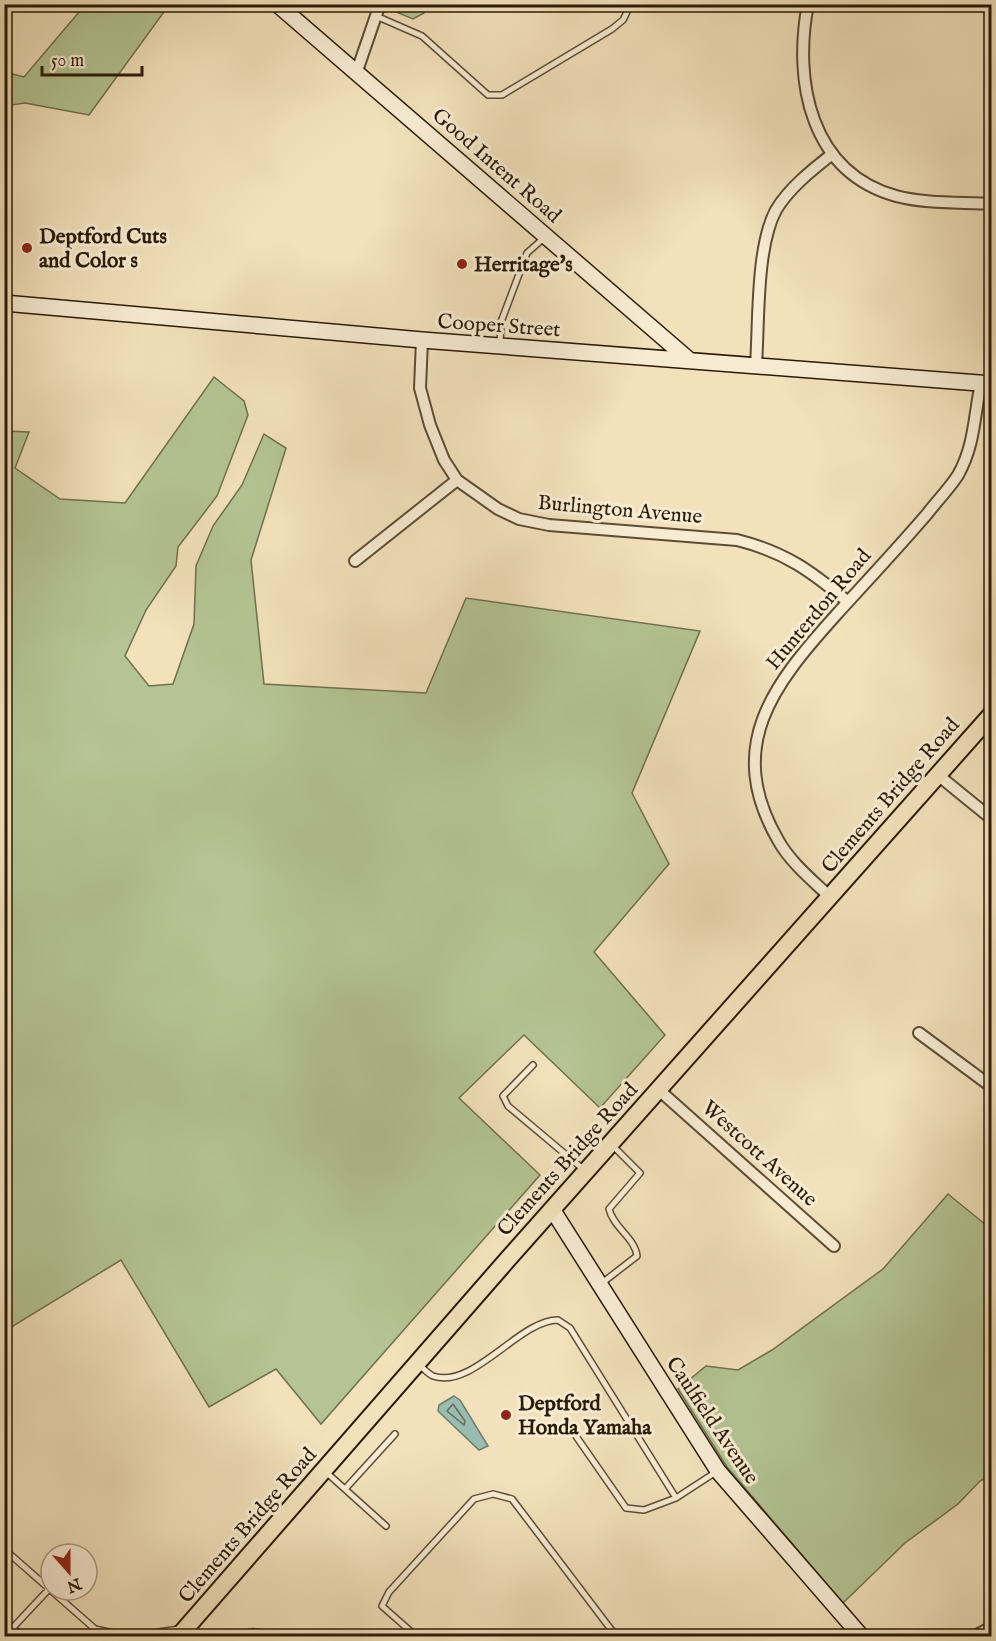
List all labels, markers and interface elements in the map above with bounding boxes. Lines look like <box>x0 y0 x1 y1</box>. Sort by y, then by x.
scale bar <box>42 39 142 77</box>
text: 50 m <box>51 50 84 73</box>
street label: Good Intent Road <box>426 103 567 230</box>
place label: Deptford Cuts and Color s <box>39 224 167 275</box>
marker: Deptford Cuts and Color s <box>20 241 34 255</box>
place label: Herritage's <box>474 252 573 279</box>
marker: Herritage's <box>455 257 469 271</box>
street label: Cooper Street <box>437 309 561 344</box>
street label: Burlington Avenue <box>537 490 704 531</box>
street label: Hunterdon Road <box>761 543 878 676</box>
street label: Clements Bridge Road <box>816 712 967 879</box>
street label: Clements Bridge Road <box>492 1077 645 1243</box>
street label: Westcott Avenue <box>695 1095 823 1213</box>
street label: Caulfield Avenue <box>659 1352 765 1490</box>
place label: Deptford Honda Yamaha <box>518 1391 652 1442</box>
marker: Deptford Honda Yamaha <box>499 1408 513 1422</box>
street label: Clements Bridge Road <box>173 1442 324 1609</box>
north arrow <box>39 1542 99 1602</box>
text: N <box>63 1572 85 1596</box>

